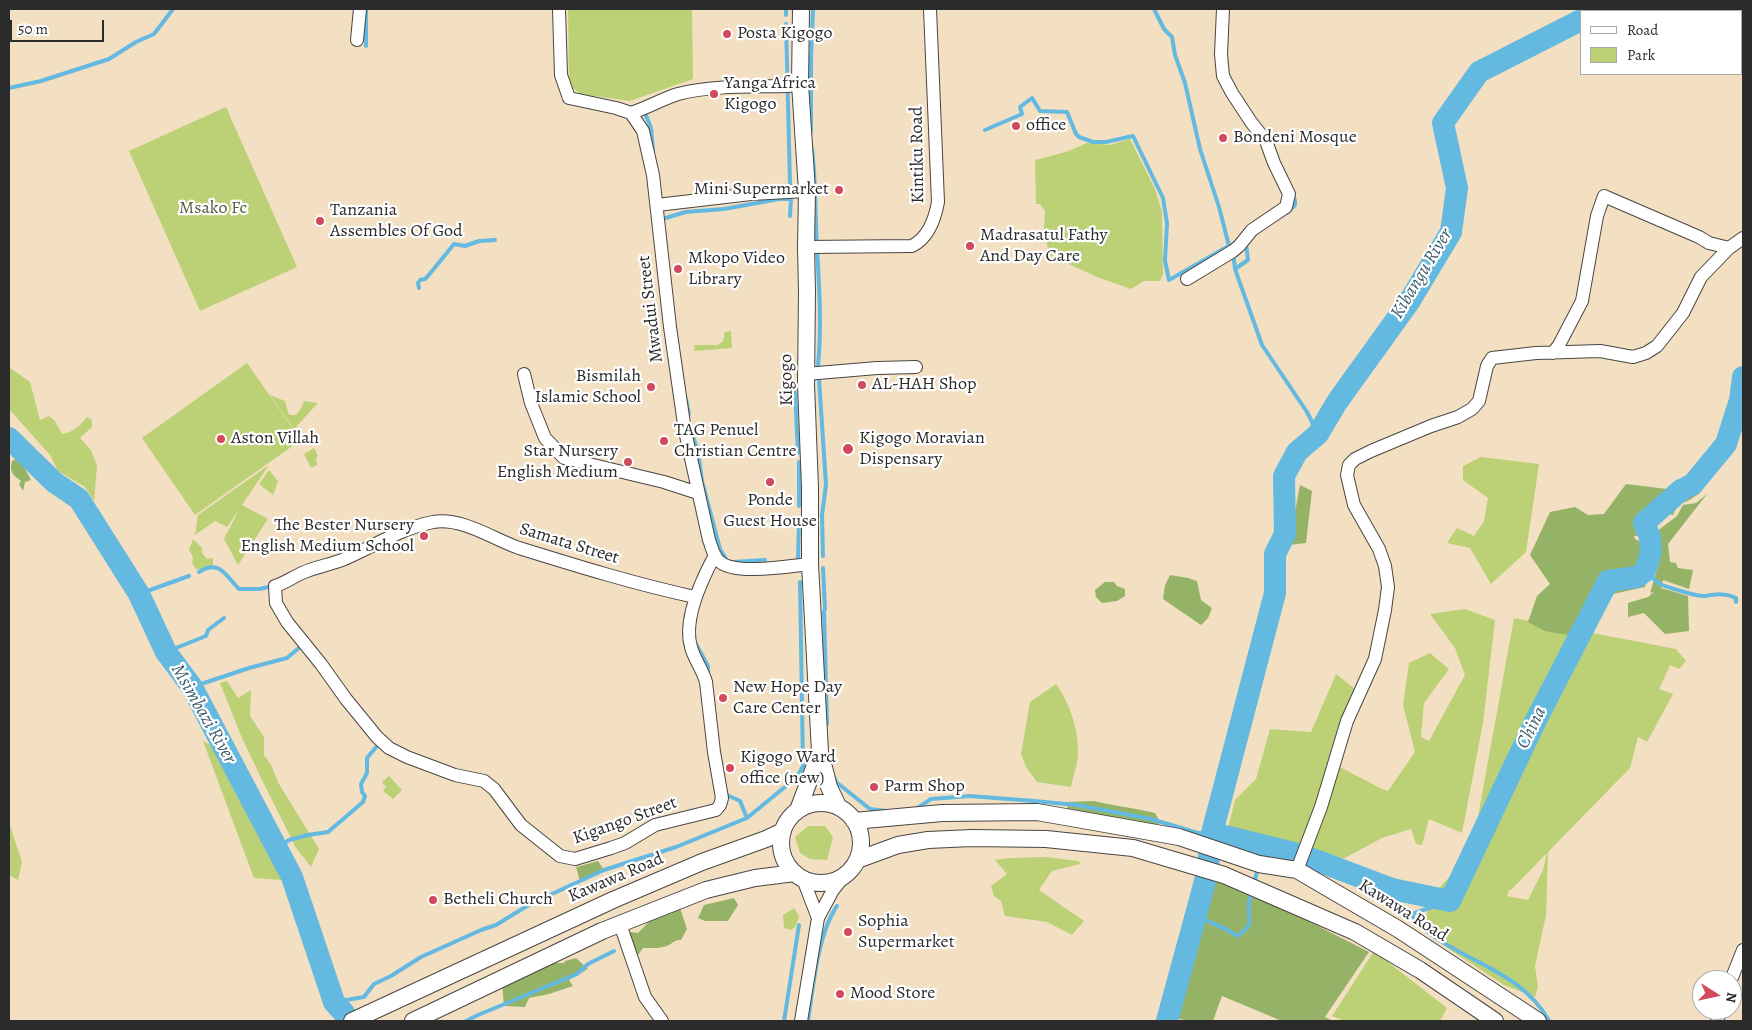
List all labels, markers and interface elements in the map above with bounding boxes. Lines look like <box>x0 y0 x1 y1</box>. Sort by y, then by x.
scale bar <box>12 10 106 42</box>
legend <box>1580 10 1742 75</box>
text: 50 m <box>18 19 48 39</box>
text: Road <box>1627 20 1658 40</box>
place label: Posta Kigogo <box>737 23 833 45</box>
marker: Posta Kigogo <box>721 28 733 40</box>
text: Park <box>1627 45 1655 65</box>
place label: Yanga Africa Kigogo <box>724 73 816 116</box>
marker: Yanga Africa Kigogo <box>708 88 720 100</box>
street label: Kintiku Road <box>906 106 930 204</box>
place label: office <box>1026 115 1066 137</box>
marker: office <box>1010 120 1022 132</box>
place label: Bondeni Mosque <box>1233 127 1357 149</box>
marker: Bondeni Mosque <box>1217 132 1229 144</box>
place label: Mini Supermarket <box>694 179 829 201</box>
marker: Mini Supermarket <box>833 184 845 196</box>
park label: Msako Fc <box>179 198 247 220</box>
place label: Tanzania Assembles Of God <box>330 200 463 242</box>
marker: Tanzania Assembles Of God <box>314 215 326 227</box>
place label: Madrasatul Fathy And Day Care <box>980 225 1108 268</box>
water label: Kibangu River <box>1386 225 1458 323</box>
marker: Madrasatul Fathy And Day Care <box>964 240 976 252</box>
place label: Mkopo Video Library <box>688 248 785 290</box>
street label: Mwadui Street <box>634 254 668 364</box>
marker: Mkopo Video Library <box>672 263 684 275</box>
street label: Kigogo <box>776 354 798 406</box>
place label: Bismilah Islamic School <box>535 366 641 408</box>
place label: AL-HAH Shop <box>872 374 976 396</box>
marker: AL-HAH Shop <box>856 379 868 391</box>
marker: Bismilah Islamic School <box>645 381 657 393</box>
place label: TAG Penuel Christian Centre <box>674 420 796 462</box>
place label: Aston Villah <box>231 428 319 450</box>
place label: Kigogo Moravian Dispensary <box>859 428 985 470</box>
marker: Aston Villah <box>215 433 227 445</box>
marker: TAG Penuel Christian Centre <box>658 435 670 447</box>
place label: Star Nursery English Medium <box>497 441 618 484</box>
marker: Kigogo Moravian Dispensary <box>841 442 855 456</box>
marker: Star Nursery English Medium <box>622 456 634 468</box>
marker: Ponde Guest House <box>764 476 776 488</box>
place label: Ponde Guest House <box>723 490 817 532</box>
place label: The Bester Nursery English Medium School <box>240 515 414 558</box>
street label: Samata Street <box>517 519 621 569</box>
marker: The Bester Nursery English Medium School <box>418 530 430 542</box>
water label: Msimbazi River <box>165 660 241 768</box>
place label: New Hope Day Care Center <box>733 677 842 720</box>
marker: New Hope Day Care Center <box>717 692 729 704</box>
water label: China <box>1512 703 1552 753</box>
place label: Kigogo Ward office (new) <box>740 747 836 790</box>
marker: Kigogo Ward office (new) <box>724 762 736 774</box>
place label: Parm Shop <box>884 776 965 798</box>
marker: Parm Shop <box>868 781 880 793</box>
street label: Kigango Street <box>570 792 680 850</box>
street label: Kawawa Road <box>565 848 667 908</box>
street label: Kawawa Road <box>1354 875 1452 947</box>
place label: Betheli Church <box>443 889 553 911</box>
marker: Betheli Church <box>427 894 439 906</box>
place label: Sophia Supermarket <box>858 911 955 954</box>
marker: Sophia Supermarket <box>842 926 854 938</box>
north arrow <box>1692 970 1742 1020</box>
place label: Mood Store <box>850 983 935 1005</box>
marker: Mood Store <box>834 988 846 1000</box>
text: N <box>1721 991 1742 1004</box>

